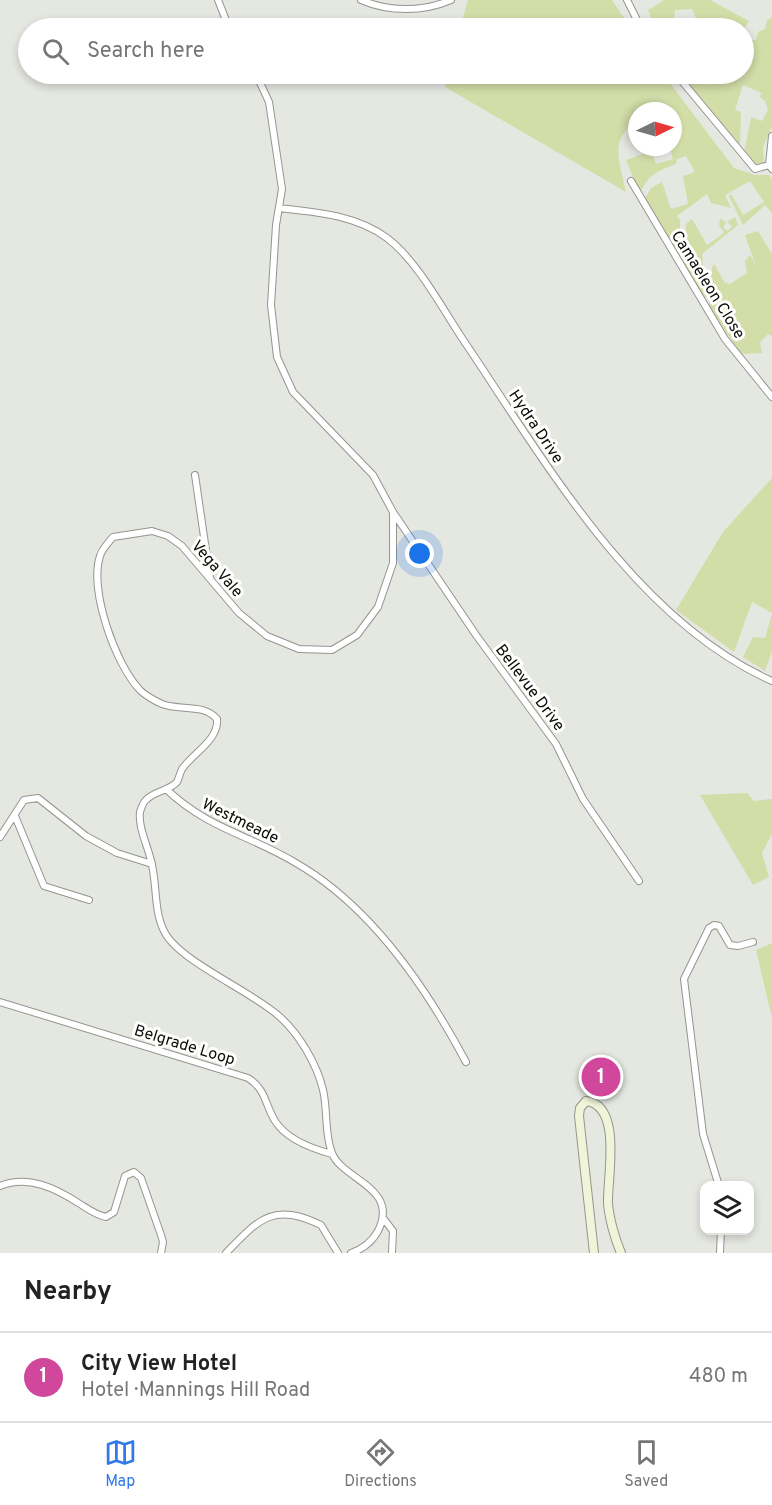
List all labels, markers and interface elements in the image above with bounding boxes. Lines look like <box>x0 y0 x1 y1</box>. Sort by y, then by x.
search box <box>18 18 754 84</box>
icon: search <box>39 35 72 68</box>
text: Search here <box>87 38 205 65</box>
north arrow <box>628 102 682 156</box>
street label: Camaeleon Close <box>666 227 749 343</box>
street label: Hydra Drive <box>503 386 567 468</box>
street label: Vega Vale <box>186 537 247 602</box>
your location <box>405 539 434 568</box>
street label: Bellevue Drive <box>490 641 568 735</box>
street label: Westmeade <box>198 795 282 849</box>
street label: Belgrade Loop <box>132 1021 237 1071</box>
pin: 1 <box>582 1054 620 1100</box>
map controls <box>700 1181 754 1235</box>
button: layers <box>700 1181 754 1235</box>
text: Nearby <box>24 1276 112 1309</box>
text: City View Hotel <box>81 1351 237 1378</box>
text: 1 <box>40 1364 48 1390</box>
text: 480 m <box>689 1364 748 1390</box>
text: Hotel · Mannings Hill Road <box>81 1378 310 1404</box>
tab: Map <box>104 1436 137 1492</box>
tab: Directions <box>344 1436 417 1492</box>
tab: Saved <box>624 1436 668 1492</box>

